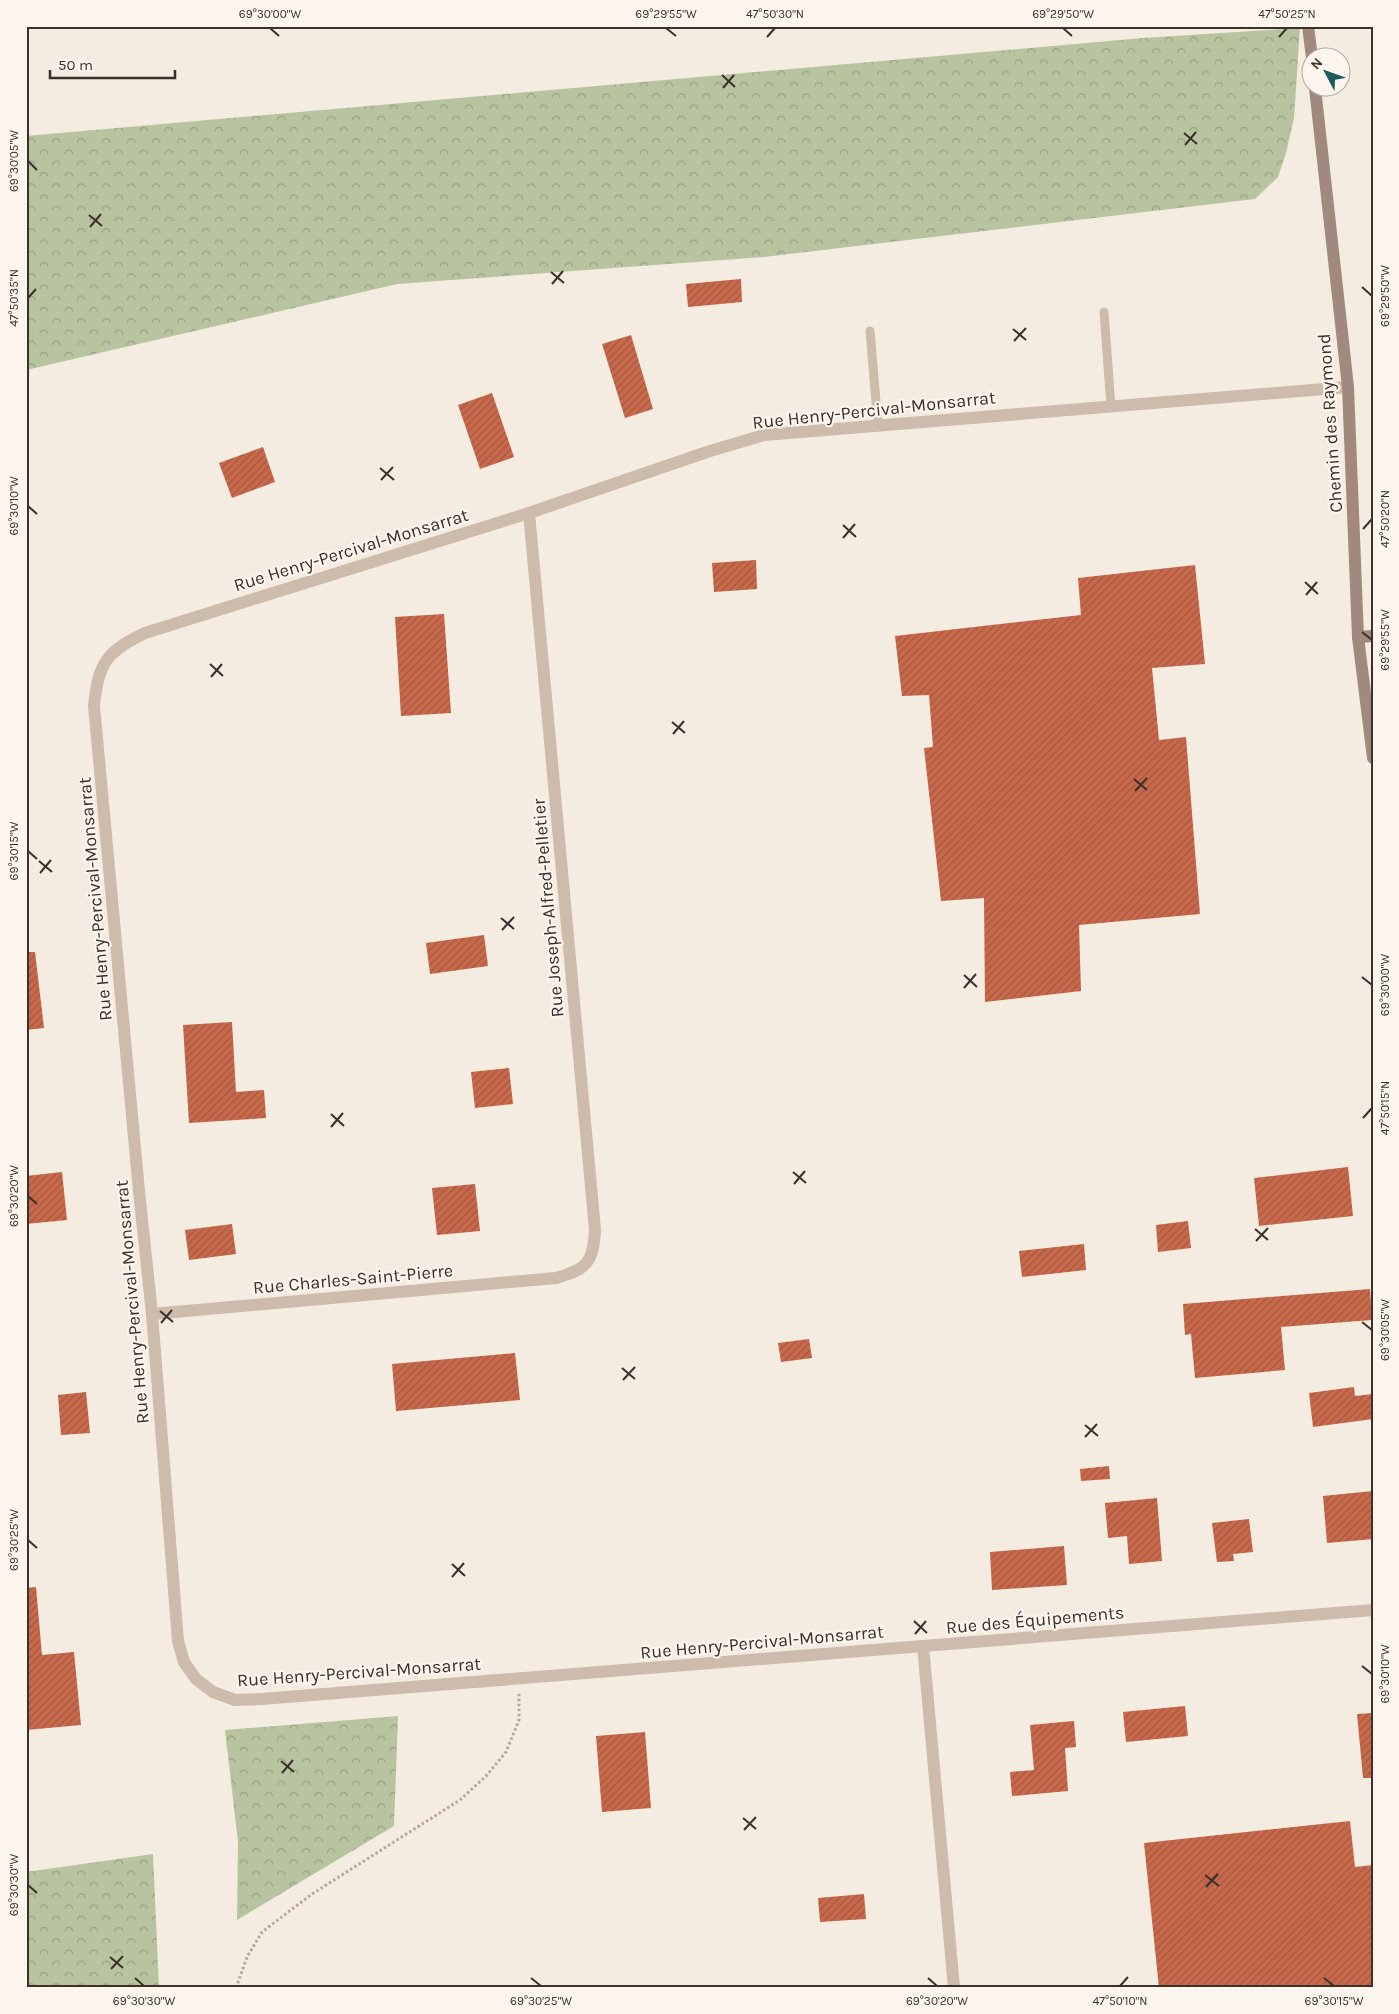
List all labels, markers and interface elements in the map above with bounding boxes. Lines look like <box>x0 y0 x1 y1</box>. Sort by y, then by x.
text: 69°30'00"W <box>239 7 301 21</box>
text: 69°29'55"W <box>635 7 697 21</box>
text: 47°50'30"N <box>746 7 804 21</box>
text: 69°29'50"W <box>1032 7 1094 21</box>
text: 47°50'25"N <box>1258 7 1316 21</box>
scale bar <box>50 48 175 80</box>
north arrow <box>1302 48 1352 98</box>
text: N <box>1307 54 1326 73</box>
text: 50 m <box>58 56 93 74</box>
text: 69°30'05"W <box>7 130 21 192</box>
text: 69°29'50"W <box>1378 265 1392 327</box>
text: 47°50'35"N <box>7 269 21 327</box>
street label: Chemin des Raymond <box>1313 333 1347 513</box>
street label: Rue Henry-Percival-Monsarrat <box>751 386 997 434</box>
text: 69°30'10"W <box>7 476 21 536</box>
text: 47°50'20"N <box>1378 490 1392 548</box>
street label: Rue Henry-Percival-Monsarrat <box>231 504 471 596</box>
text: 69°29'55"W <box>1378 609 1392 671</box>
street label: Rue Henry-Percival-Monsarrat <box>73 776 117 1022</box>
street label: Rue Joseph-Alfred-Pelletier <box>527 797 569 1018</box>
text: 69°30'15"W <box>7 821 21 880</box>
text: 69°30'00"W <box>1378 954 1392 1016</box>
text: 47°50'15"N <box>1378 1081 1392 1135</box>
text: 69°30'20"W <box>7 1165 21 1227</box>
street label: Rue Henry-Percival-Monsarrat <box>110 1179 154 1425</box>
street label: Rue Charles-Saint-Pierre <box>252 1259 454 1299</box>
text: 69°30'05"W <box>1378 1299 1392 1361</box>
text: 69°30'25"W <box>7 1509 21 1571</box>
street label: Rue des Équipements <box>945 1600 1125 1639</box>
street label: Rue Henry-Percival-Monsarrat <box>639 1620 885 1664</box>
text: 69°30'10"W <box>1378 1644 1392 1704</box>
street label: Rue Henry-Percival-Monsarrat <box>236 1652 482 1691</box>
text: 69°30'30"W <box>7 1854 21 1916</box>
text: 69°30'30"W <box>113 1994 175 2008</box>
text: 69°30'25"W <box>510 1994 572 2008</box>
text: 69°30'20"W <box>906 1994 968 2008</box>
text: 47°50'10"N <box>1093 1994 1147 2008</box>
text: 69°30'15"W <box>1305 1994 1364 2008</box>

